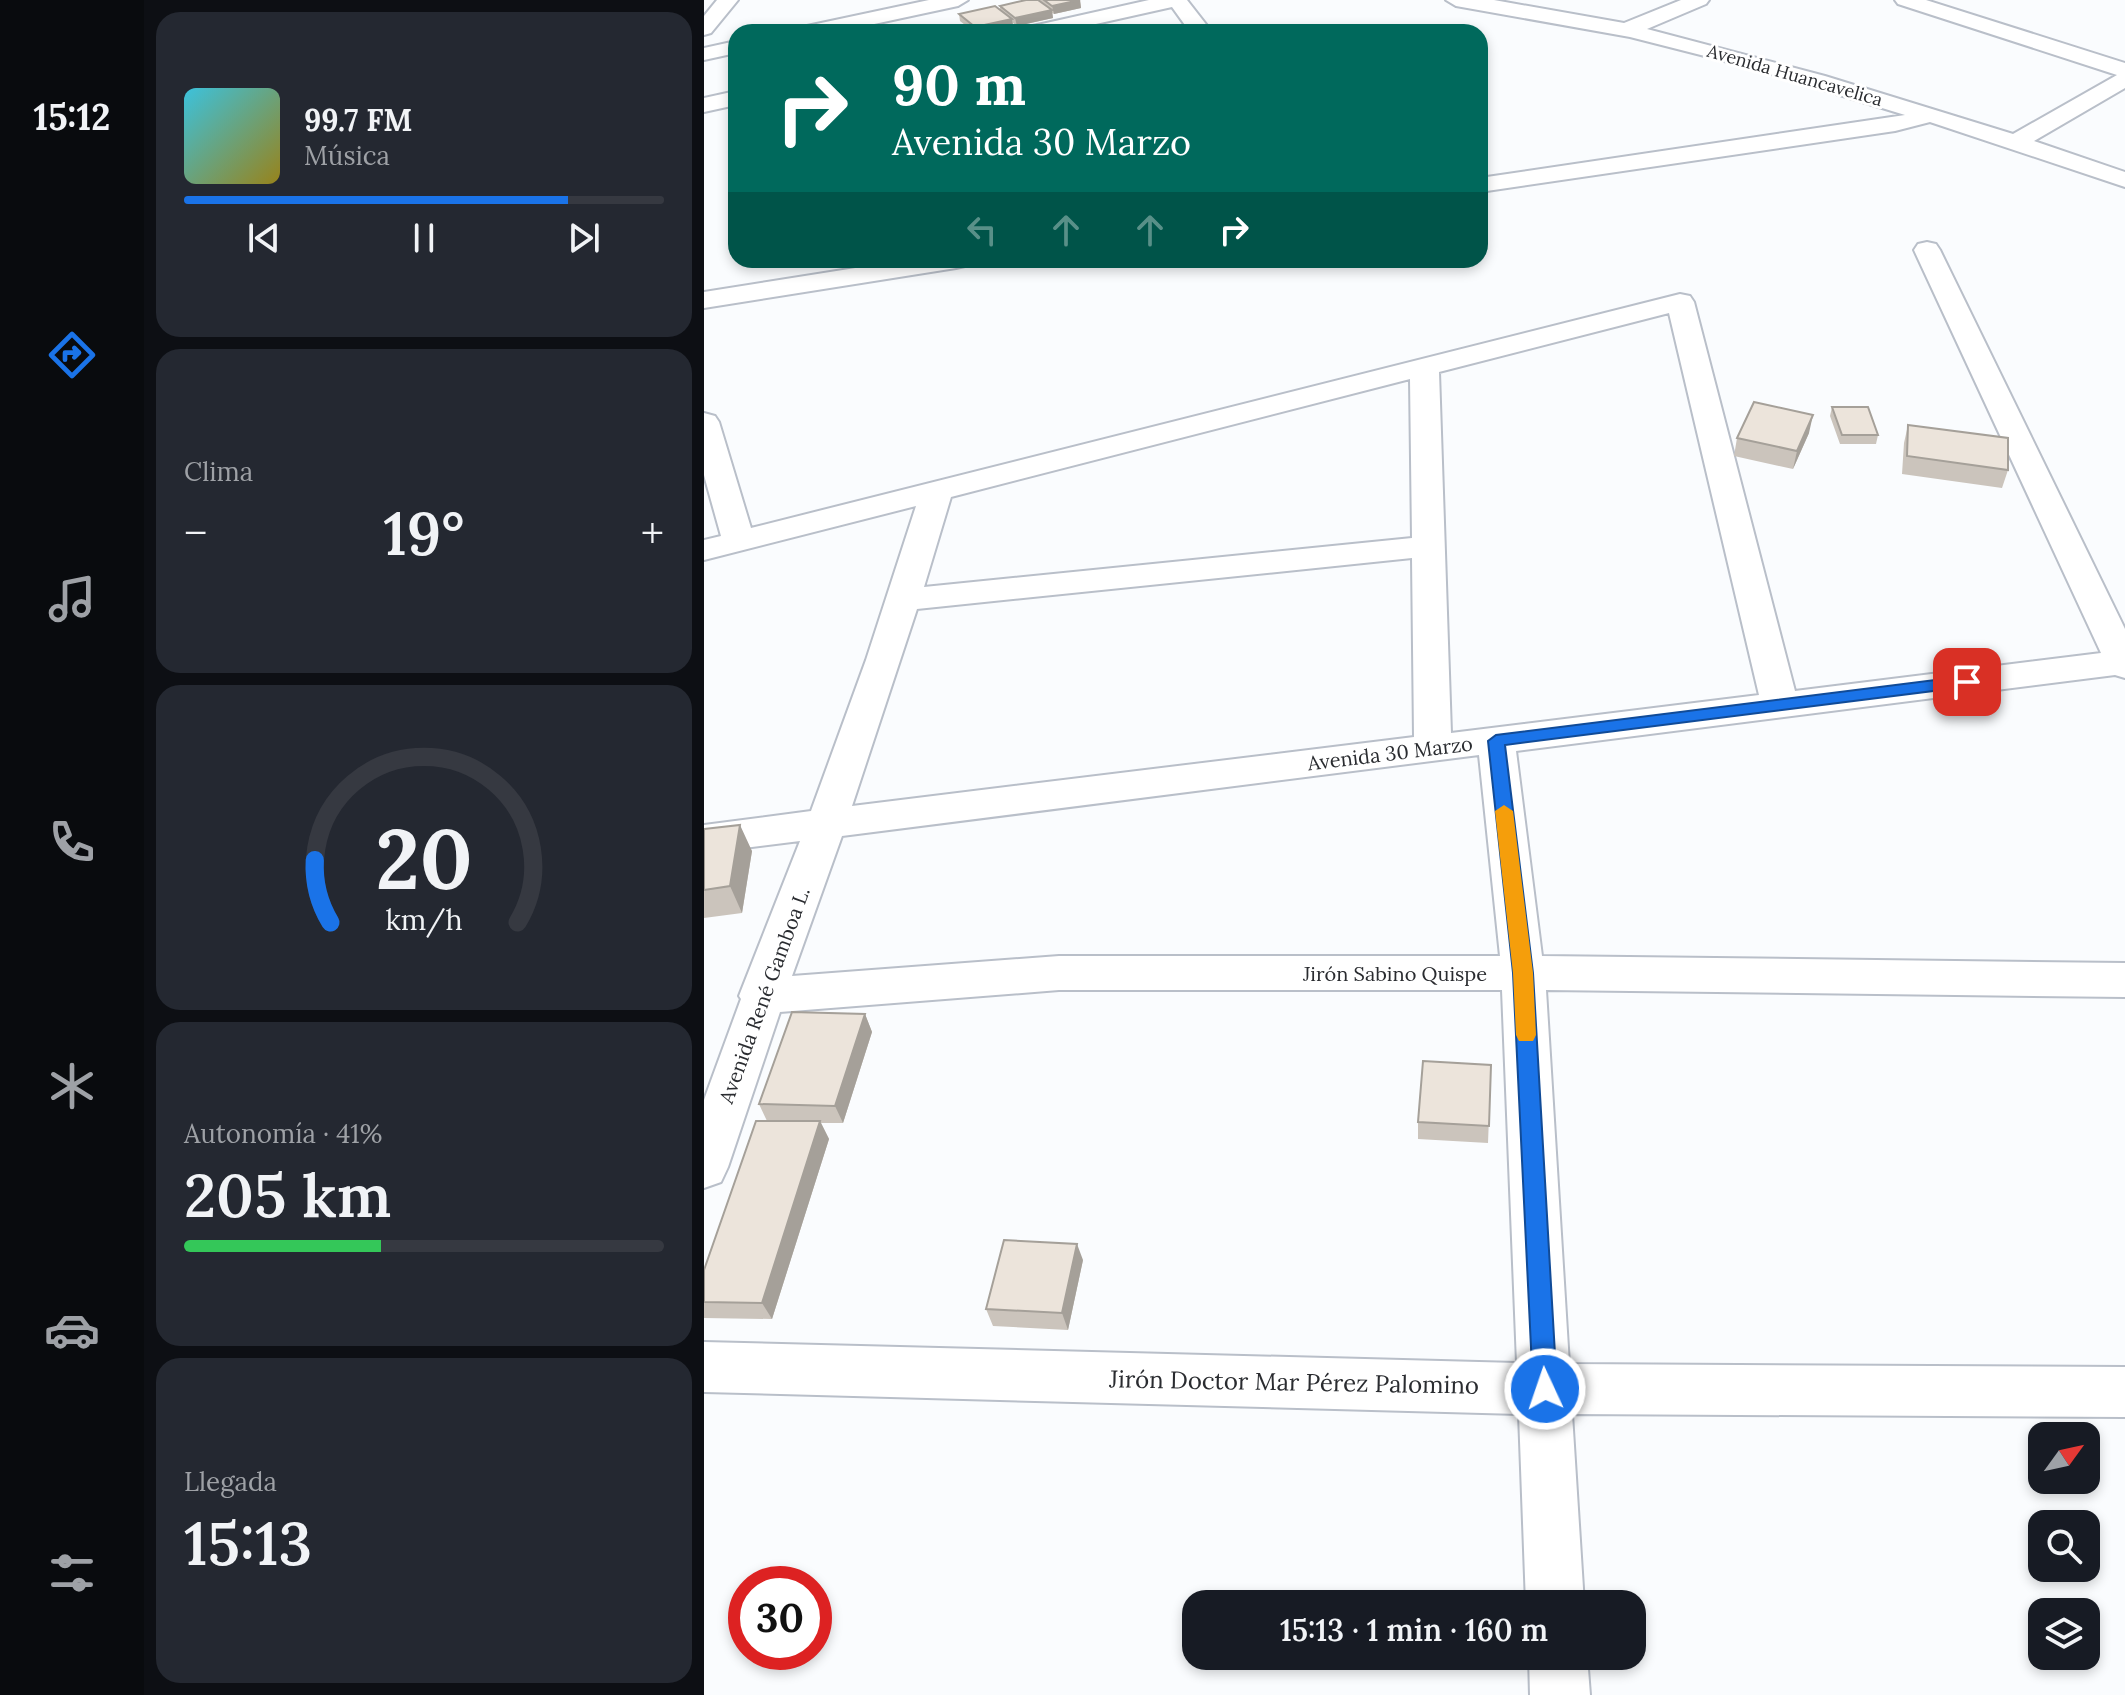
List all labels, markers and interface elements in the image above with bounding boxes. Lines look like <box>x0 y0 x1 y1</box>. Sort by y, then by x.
street label: Avenida Huancavelica <box>1704 39 1885 111</box>
text: 90 m <box>892 49 1026 120</box>
icon: right <box>760 56 864 160</box>
text: 15:12 <box>34 94 110 140</box>
text: 99.7 FM <box>304 101 412 139</box>
text: Avenida 30 Marzo <box>892 119 1191 165</box>
text: Música <box>304 139 390 172</box>
icon: left <box>960 208 1004 252</box>
icon: ahead <box>1044 208 1088 252</box>
icon: ahead <box>1128 208 1172 252</box>
icon: right <box>1212 208 1256 252</box>
icon: previous <box>242 216 286 260</box>
icon: pause <box>402 216 446 260</box>
icon: next <box>562 216 606 260</box>
icon: directions <box>44 327 100 383</box>
text: Clima <box>184 455 253 488</box>
text: 19° <box>383 495 465 571</box>
text: − <box>184 505 207 561</box>
text: + <box>641 505 664 561</box>
icon: music <box>44 571 100 627</box>
pin <box>1933 648 2001 716</box>
icon: arrive <box>1945 660 1989 704</box>
street label: Avenida 30 Marzo <box>1305 730 1474 776</box>
text: 20 <box>375 805 473 912</box>
icon: phone <box>44 814 100 870</box>
street label: Avenida René Gamboa L. <box>713 883 815 1108</box>
text: km/h <box>385 902 463 939</box>
street label: Jirón Sabino Quispe <box>1302 961 1487 986</box>
icon: climate <box>44 1058 100 1114</box>
text: Autonomía · 41% <box>184 1117 382 1150</box>
text: 205 km <box>184 1157 391 1233</box>
icon: car <box>44 1302 100 1358</box>
position arrow <box>1503 1347 1587 1431</box>
street label: Jirón Doctor Mar Pérez Palomino <box>1108 1363 1479 1401</box>
north arrow <box>2028 1422 2100 1494</box>
map controls <box>2028 1422 2100 1670</box>
text: Llegada <box>184 1465 277 1498</box>
text: 15:13 <box>184 1505 312 1581</box>
button: search <box>2028 1510 2100 1582</box>
icon: filters <box>44 1545 100 1601</box>
speed limit sign: 30 <box>728 1566 832 1670</box>
button: layers <box>2028 1598 2100 1670</box>
text: 15:13 · 1 min · 160 m <box>1280 1611 1548 1649</box>

